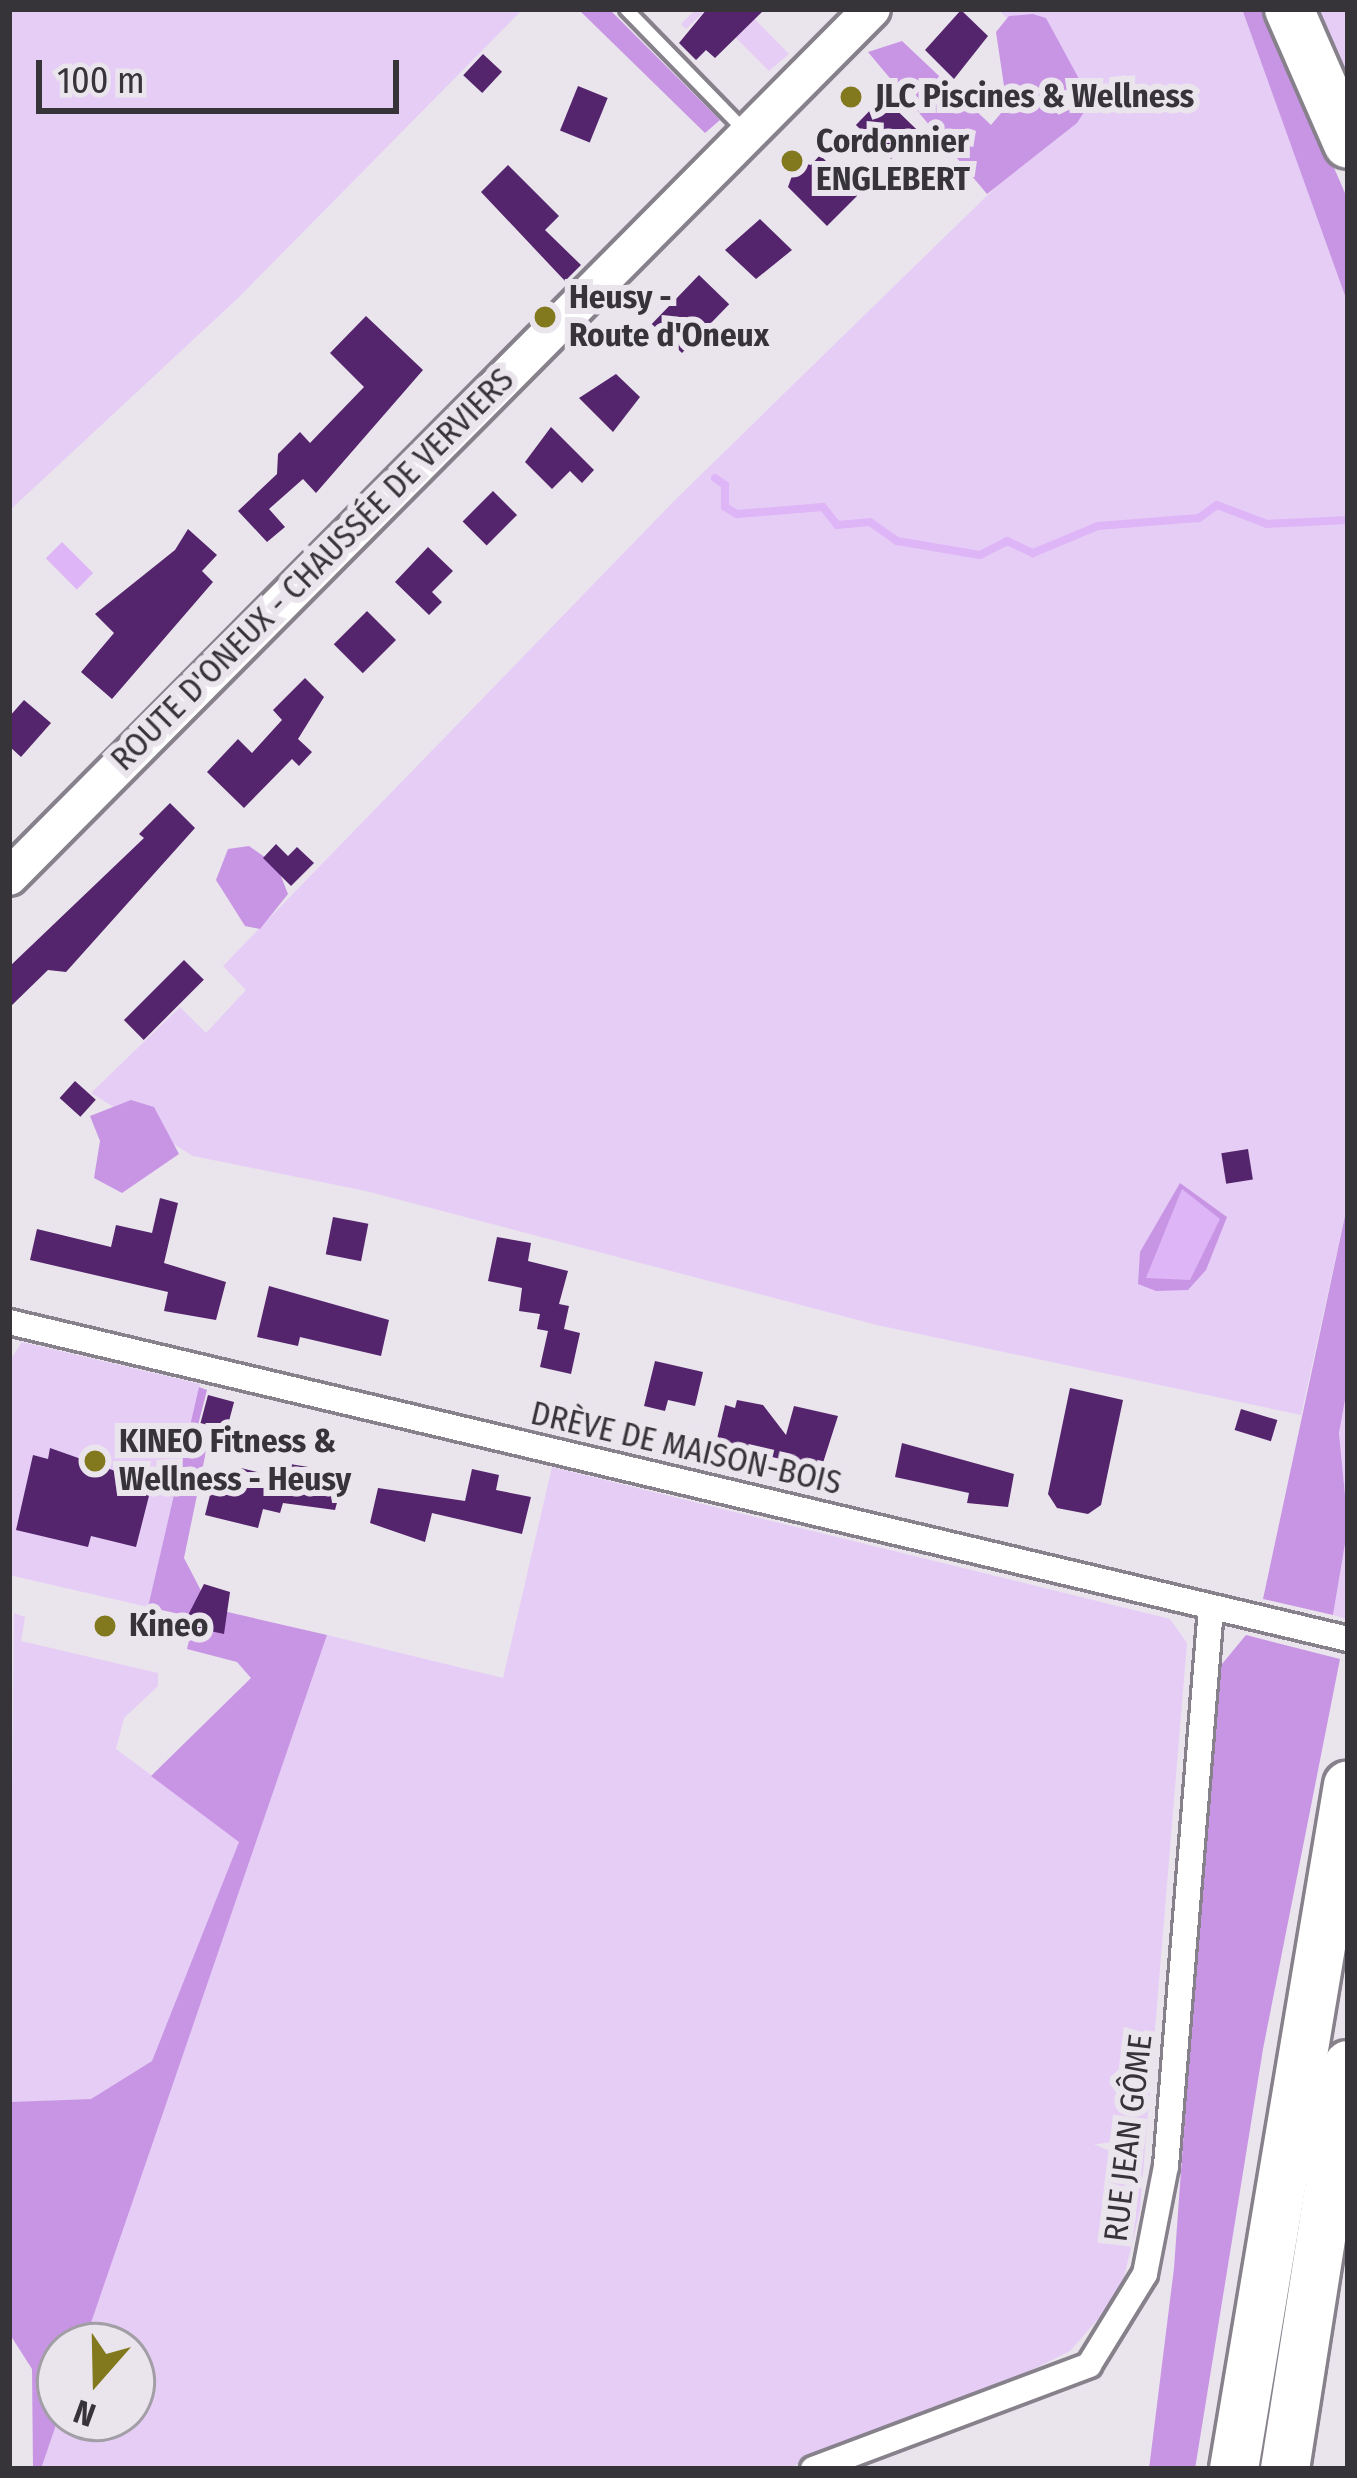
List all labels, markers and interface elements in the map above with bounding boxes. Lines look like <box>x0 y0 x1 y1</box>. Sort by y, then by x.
scale bar <box>42 36 405 110</box>
text: 100 m <box>57 59 145 103</box>
place label: JLC Piscines & Wellness <box>875 77 1194 117</box>
marker: JLC Piscines & Wellness <box>838 84 864 110</box>
place label: Cordonnier ENGLEBERT <box>816 122 970 200</box>
marker: Cordonnier ENGLEBERT <box>779 148 805 174</box>
place label: Heusy - Route d'Oneux <box>569 278 769 356</box>
marker: Heusy - Route d'Oneux <box>532 304 558 330</box>
street label: ROUTE D'ONEUX - CHAUSSÉE DE VERVIERS <box>104 361 522 779</box>
street label: DRÈVE DE MAISON-BOIS <box>527 1394 845 1504</box>
place label: KINEO Fitness & Wellness - Heusy <box>119 1422 351 1500</box>
marker: KINEO Fitness & Wellness - Heusy <box>82 1448 108 1474</box>
place label: Kineo <box>129 1606 208 1646</box>
marker: Kineo <box>92 1613 118 1639</box>
street label: RUE JEAN GÔME <box>1097 2032 1161 2244</box>
north arrow <box>36 2322 156 2442</box>
text: N <box>69 2391 101 2435</box>

